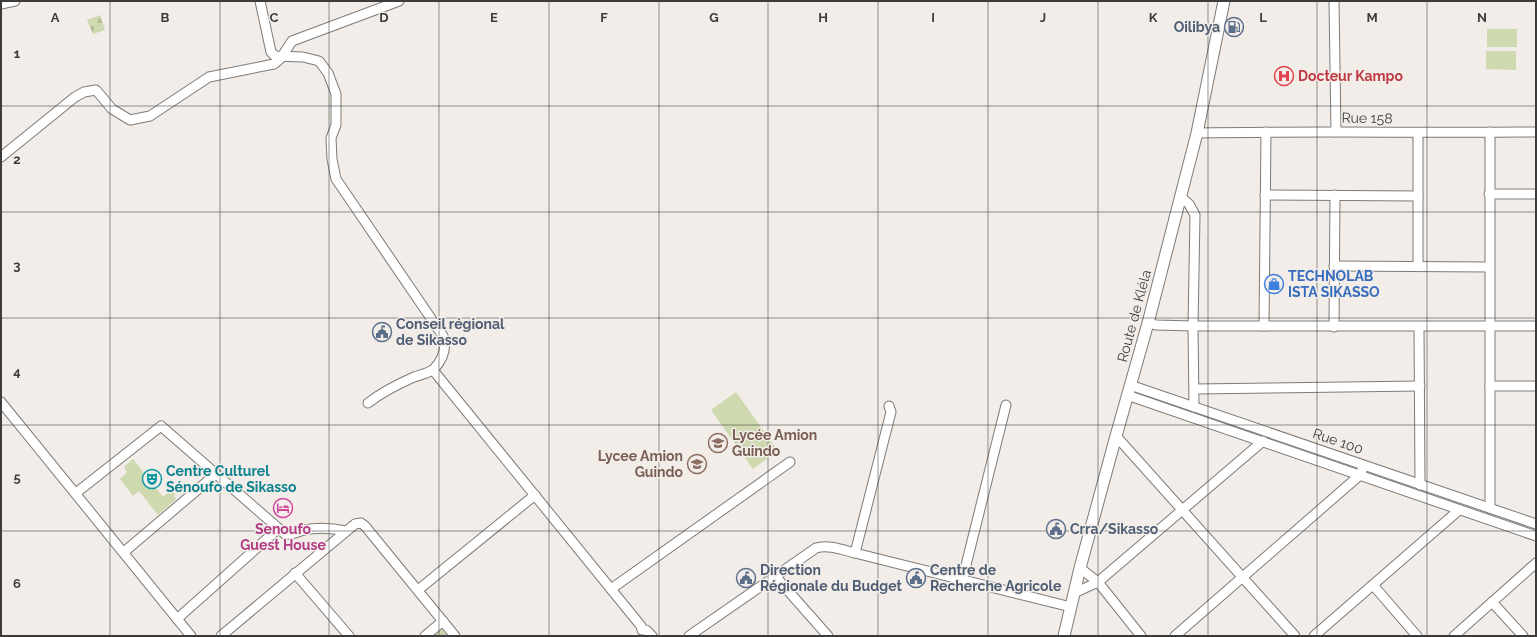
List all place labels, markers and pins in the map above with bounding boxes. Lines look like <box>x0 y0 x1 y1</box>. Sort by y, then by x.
fuel station icon: Oilibya <box>1223 16 1245 38</box>
place label: Oilibya <box>1174 19 1220 35</box>
hospital icon: Docteur Kampo <box>1273 65 1295 87</box>
place label: Docteur Kampo <box>1298 68 1403 84</box>
place label: TECHNOLAB ISTA SIKASSO <box>1288 268 1380 300</box>
shop icon: TECHNOLAB ISTA SIKASSO <box>1263 273 1285 295</box>
place label: Conseil régional de Sikasso <box>396 316 505 348</box>
public building icon: Conseil régional de Sikasso <box>371 321 393 343</box>
place label: Lycée Amion Guindo <box>732 427 817 459</box>
school or university icon: Lycée Amion Guindo <box>707 432 729 454</box>
place label: Lycee Amion Guindo <box>598 448 684 480</box>
school or university icon: Lycee Amion Guindo <box>686 453 708 475</box>
place label: Centre Culturel Sénoufo de Sikasso <box>166 463 297 495</box>
theatre icon: Centre Culturel Sénoufo de Sikasso <box>141 468 163 490</box>
hotel icon: Senoufo Guest House <box>272 497 294 519</box>
public building icon: Crra/Sikasso <box>1045 518 1067 540</box>
place label: Senoufo Guest House <box>240 521 326 553</box>
place label: Crra/Sikasso <box>1070 521 1159 537</box>
place label: Direction Régionale du Budget <box>760 562 902 594</box>
place label: Centre de Recherche Agricole <box>930 562 1062 594</box>
public building icon: Direction Régionale du Budget <box>735 567 757 589</box>
public building icon: Centre de Recherche Agricole <box>905 567 927 589</box>

